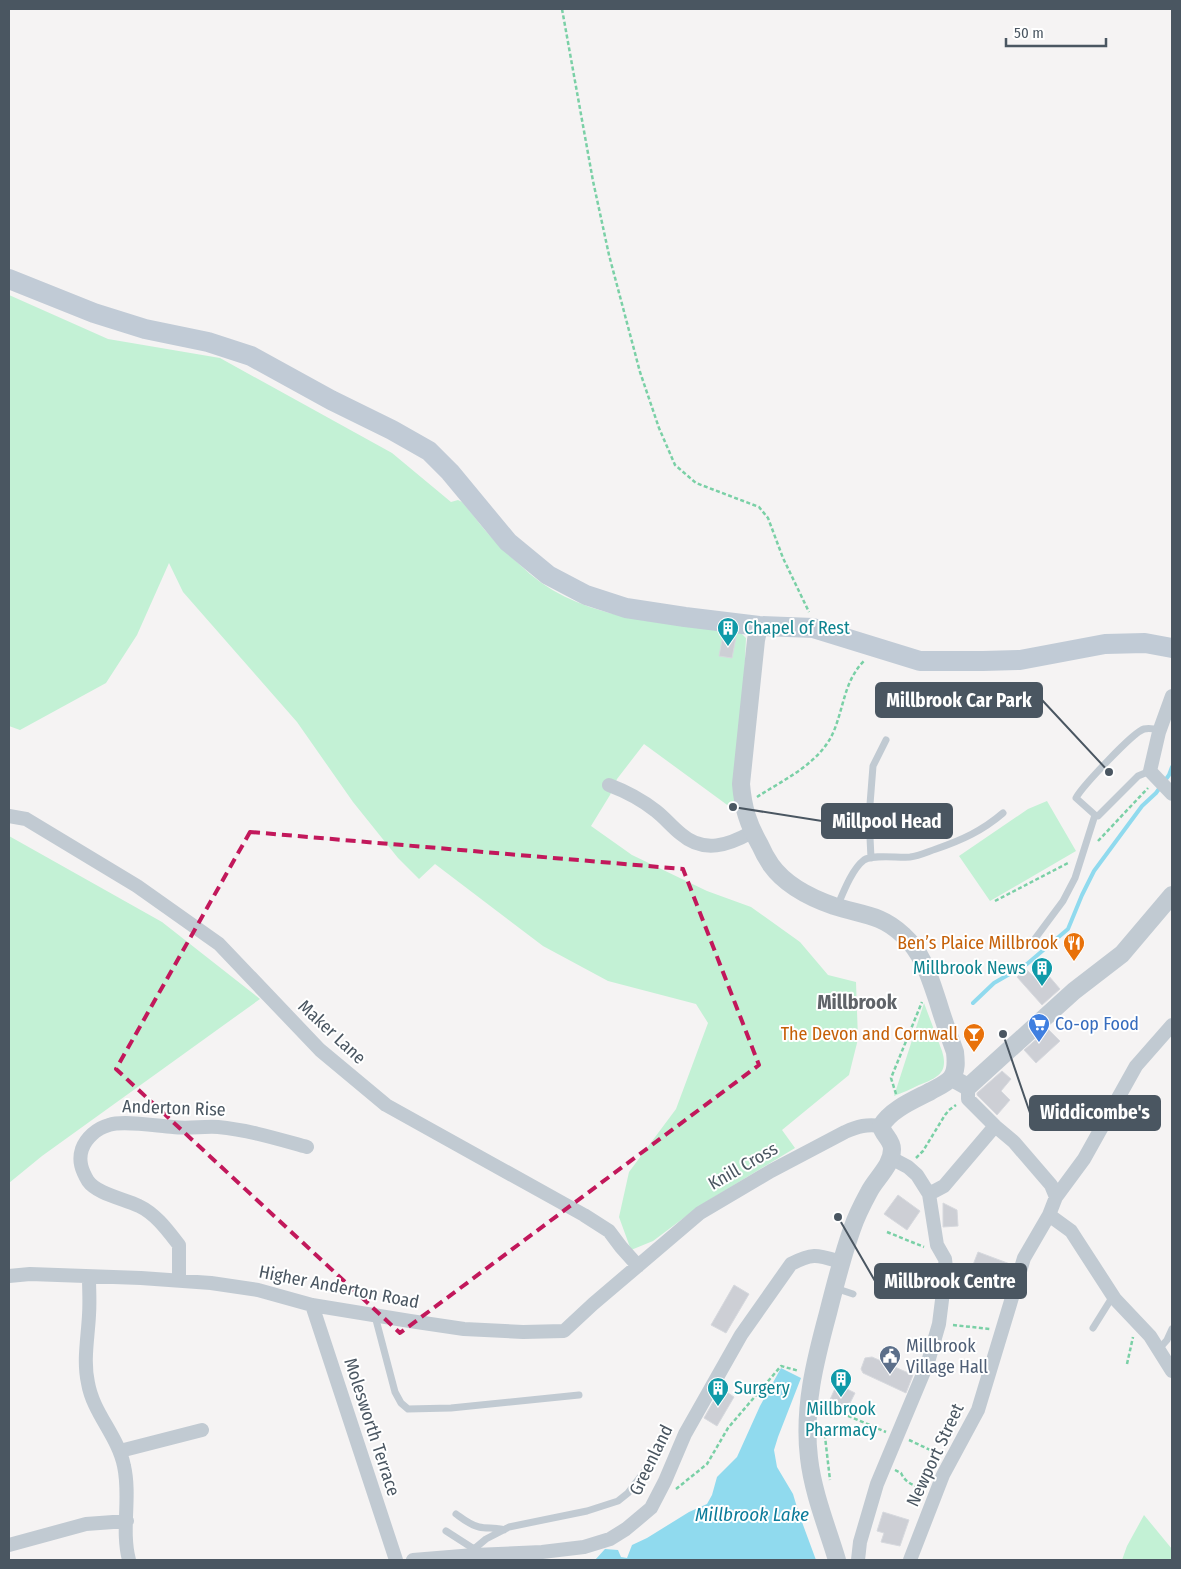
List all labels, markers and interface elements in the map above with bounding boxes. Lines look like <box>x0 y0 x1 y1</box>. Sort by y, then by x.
scale bar <box>1006 15 1106 47</box>
text: 50 m <box>1014 24 1044 42</box>
building icon: Chapel of Rest <box>716 616 740 647</box>
place label: Chapel of Rest <box>744 617 850 639</box>
callout: Millbrook Car Park <box>876 683 1042 717</box>
text: Millbrook Car Park <box>886 689 1032 712</box>
callout: Millpool Head <box>822 804 952 838</box>
text: Millpool Head <box>832 810 942 833</box>
restaurant icon: Ben’s Plaice Millbrook <box>1062 931 1086 962</box>
place label: Ben’s Plaice Millbrook <box>897 932 1059 954</box>
building icon: Millbrook News <box>1030 956 1054 987</box>
place label: Millbrook News <box>913 957 1026 979</box>
district label: Millbrook <box>817 990 898 1014</box>
street label: Maker Lane <box>294 995 370 1069</box>
supermarket icon: Co-op Food <box>1027 1012 1051 1043</box>
place label: Co-op Food <box>1055 1013 1139 1035</box>
bar icon: The Devon and Cornwall <box>962 1022 986 1053</box>
place label: The Devon and Cornwall <box>781 1023 958 1045</box>
street label: Anderton Rise <box>122 1095 226 1121</box>
callout: Widdicombe's <box>1030 1096 1160 1130</box>
text: Widdicombe's <box>1040 1101 1151 1124</box>
street label: Knill Cross <box>704 1137 782 1195</box>
street label: Higher Anderton Road <box>257 1261 421 1313</box>
callout: Millbrook Centre <box>875 1264 1026 1298</box>
text: Millbrook Centre <box>884 1270 1016 1293</box>
place label: Millbrook Village Hall <box>906 1335 988 1378</box>
public building icon: Millbrook Village Hall <box>878 1344 902 1375</box>
street label: Molesworth Terrace <box>339 1355 405 1499</box>
building icon: Millbrook Pharmacy <box>829 1367 853 1398</box>
building icon: Surgery <box>706 1376 730 1407</box>
place label: Surgery <box>734 1377 790 1399</box>
place label: Millbrook Pharmacy <box>805 1398 877 1441</box>
street label: Newport Street <box>902 1400 969 1510</box>
street label: Greenland <box>624 1421 678 1499</box>
water label: Millbrook Lake <box>695 1503 809 1526</box>

